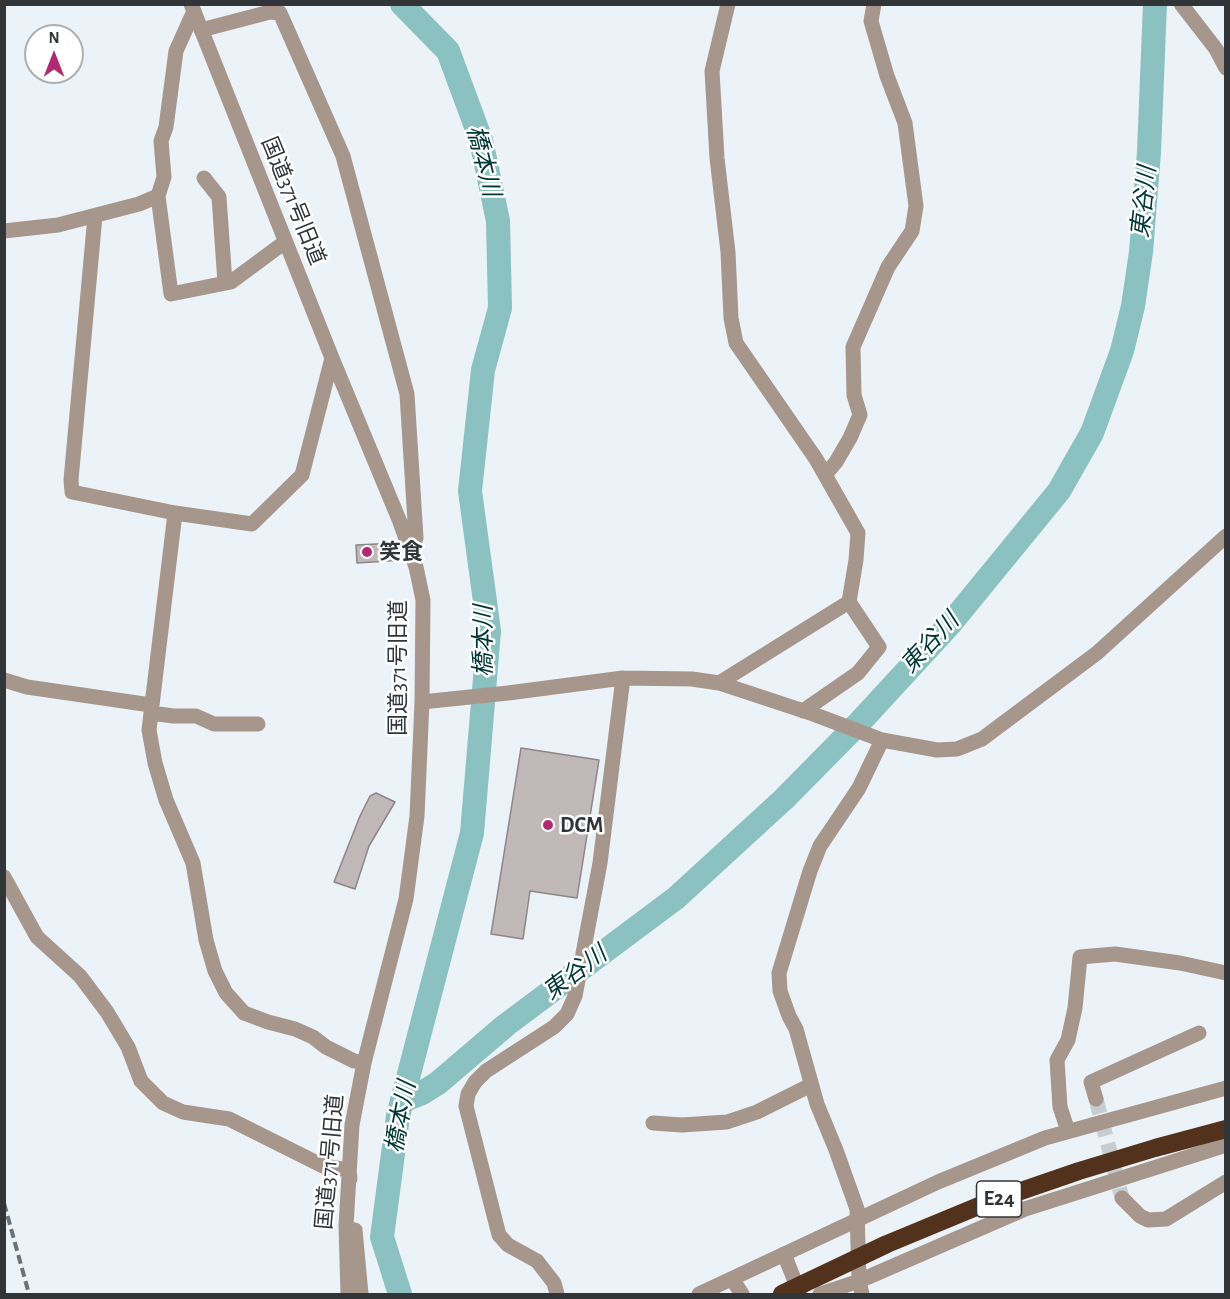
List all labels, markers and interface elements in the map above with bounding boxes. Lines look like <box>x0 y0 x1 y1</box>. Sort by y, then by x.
north arrow <box>24 24 84 84</box>
text: N <box>48 30 60 46</box>
water label: 橋本川 <box>460 123 506 199</box>
street label: 国道371号旧道 <box>255 133 331 269</box>
water label: 東谷川 <box>1126 165 1162 239</box>
place label: 笑食 <box>379 539 423 565</box>
marker: 笑食 <box>360 545 374 559</box>
street label: 国道371号旧道 <box>385 600 411 736</box>
water label: 橋本川 <box>470 605 498 677</box>
water label: 東谷川 <box>895 607 965 679</box>
place label: DCM <box>560 812 603 838</box>
marker: DCM <box>541 818 555 832</box>
water label: 東谷川 <box>538 940 612 1006</box>
water label: 橋本川 <box>380 1079 422 1155</box>
street label: 国道371号旧道 <box>311 1093 349 1231</box>
road number: E24 <box>976 1181 1022 1217</box>

